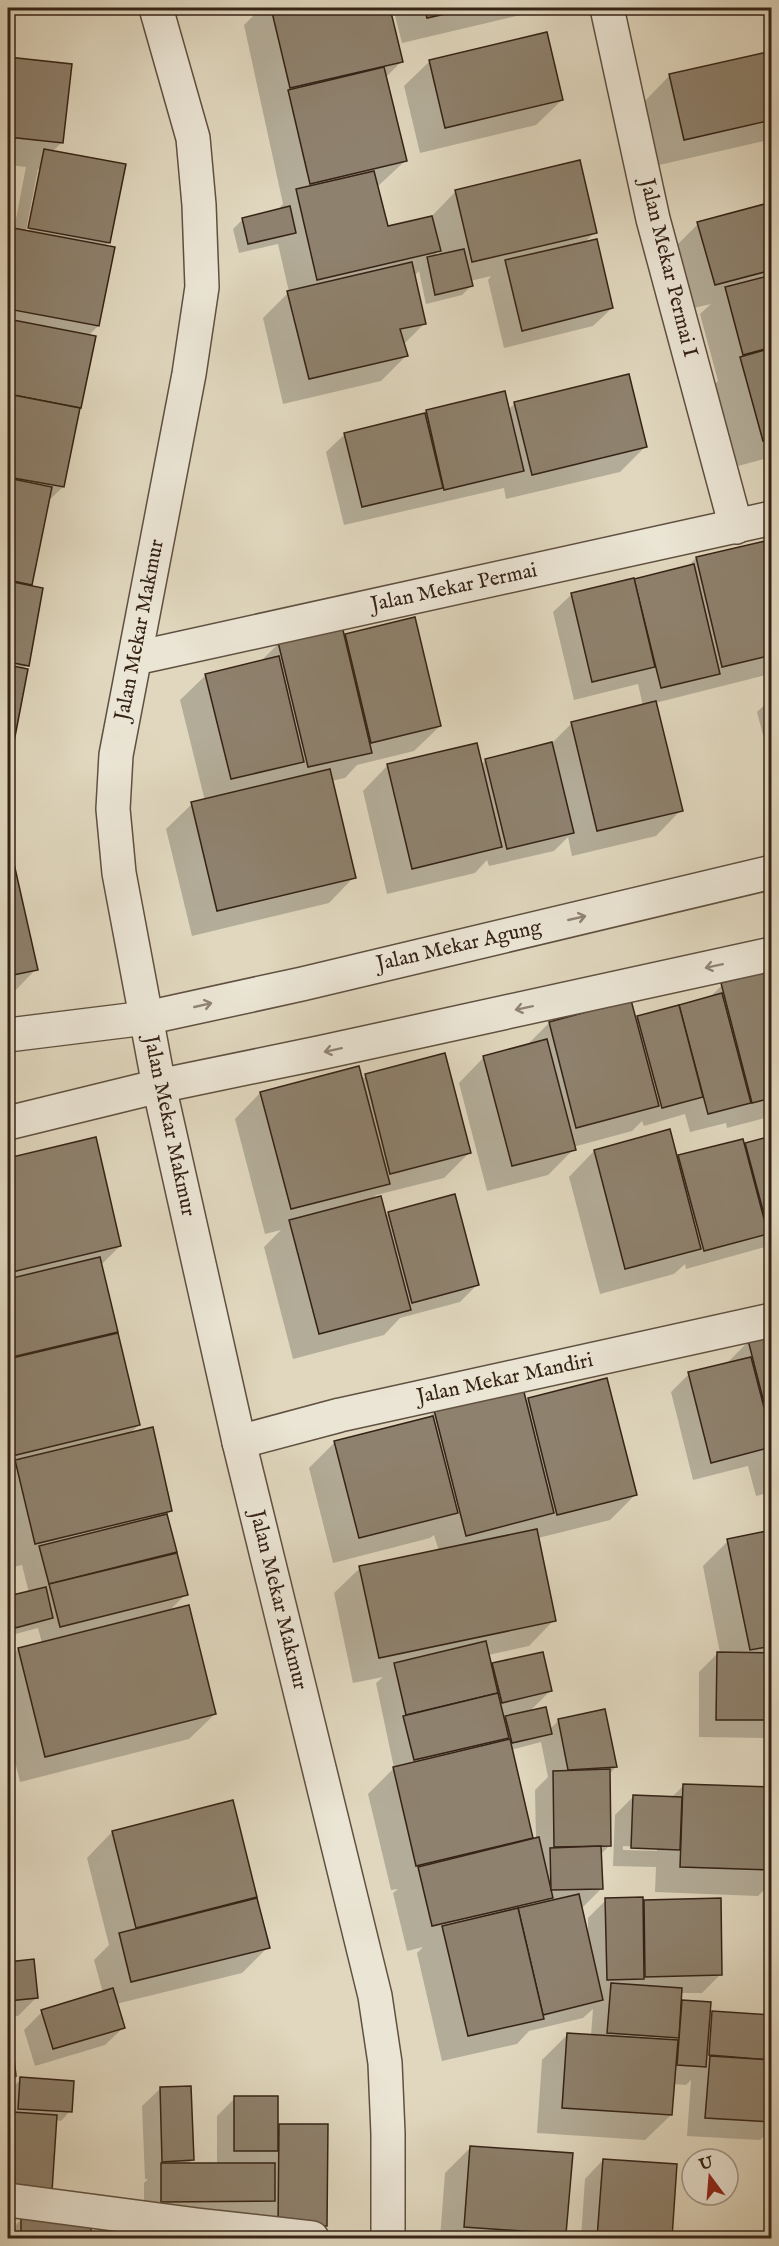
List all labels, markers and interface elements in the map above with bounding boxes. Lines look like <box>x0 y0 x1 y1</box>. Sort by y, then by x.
street label: Jalan Mekar Permai I <box>632 174 703 360</box>
street label: Jalan Mekar Makmur <box>109 537 171 725</box>
street label: Jalan Mekar Permai <box>366 557 540 619</box>
one-way arrow <box>567 912 586 924</box>
street label: Jalan Mekar Agung <box>372 914 545 979</box>
one-way arrow <box>705 961 725 972</box>
one-way arrow <box>193 999 212 1010</box>
one-way arrow <box>515 1003 534 1014</box>
street label: Jalan Mekar Makmur <box>136 1031 201 1219</box>
one-way arrow <box>324 1045 344 1056</box>
street label: Jalan Mekar Mandiri <box>412 1347 596 1411</box>
street label: Jalan Mekar Makmur <box>242 1505 313 1693</box>
north arrow <box>680 2147 740 2207</box>
text: U <box>696 2153 716 2176</box>

